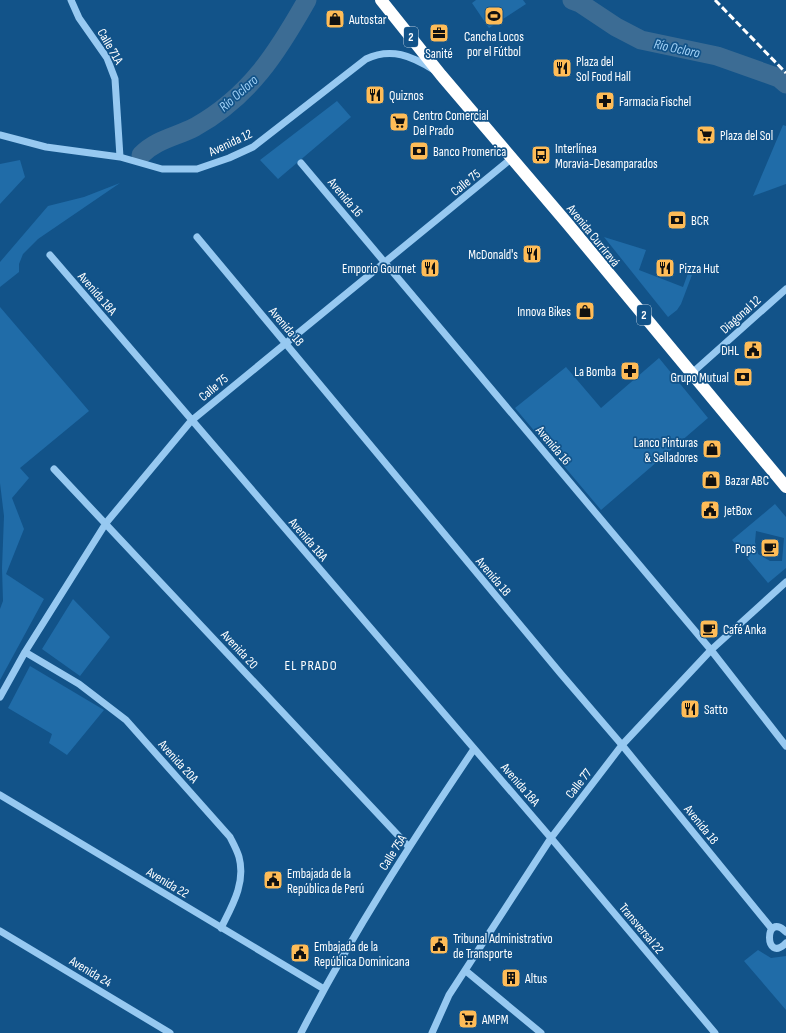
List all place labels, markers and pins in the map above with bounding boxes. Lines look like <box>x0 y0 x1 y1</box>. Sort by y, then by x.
sports icon: Cancha Locos por el Fútbol <box>483 5 505 27</box>
shop icon: Autostar <box>324 8 346 30</box>
place label: Autostar <box>348 12 387 28</box>
office icon: Sanité <box>428 22 450 44</box>
place label: Cancha Locos por el Fútbol <box>464 29 524 60</box>
place label: Sanité <box>425 46 453 62</box>
place label: Plaza del Sol Food Hall <box>576 54 631 85</box>
restaurant icon: Plaza del Sol Food Hall <box>551 57 573 79</box>
restaurant icon: Quiznos <box>364 84 386 106</box>
place label: Quiznos <box>389 88 424 104</box>
pharmacy icon: Farmacia Fischel <box>594 90 616 112</box>
place label: Farmacia Fischel <box>619 94 691 110</box>
place label: Centro Comercial Del Prado <box>413 108 489 139</box>
supermarket icon: Centro Comercial Del Prado <box>388 111 410 133</box>
supermarket icon: Plaza del Sol <box>695 124 717 146</box>
place label: Plaza del Sol <box>720 128 773 144</box>
bank icon: Banco Promerica <box>408 140 430 162</box>
place label: Interlínea Moravia-Desamparados <box>555 141 658 172</box>
place label: Banco Promerica <box>433 144 506 160</box>
bus stop icon: Interlínea Moravia-Desamparados <box>530 144 552 166</box>
bank icon: BCR <box>666 209 688 231</box>
place label: BCR <box>691 213 709 229</box>
restaurant icon: McDonald's <box>521 243 543 265</box>
place label: McDonald's <box>468 247 518 263</box>
restaurant icon: Emporio Gournet <box>419 257 441 279</box>
restaurant icon: Pizza Hut <box>654 257 676 279</box>
place label: Emporio Gournet <box>342 261 416 277</box>
place label: Pizza Hut <box>679 261 719 277</box>
shop icon: Innova Bikes <box>574 300 596 322</box>
place label: Innova Bikes <box>517 304 571 320</box>
public building icon: DHL <box>742 339 764 361</box>
place label: DHL <box>721 343 739 359</box>
pharmacy icon: La Bomba <box>619 360 641 382</box>
place label: La Bomba <box>574 364 616 380</box>
bank icon: Grupo Mutual <box>732 366 754 388</box>
place label: Grupo Mutual <box>670 370 729 386</box>
place label: Lanco Pinturas & Selladores <box>634 435 698 466</box>
shop icon: Lanco Pinturas & Selladores <box>701 438 723 460</box>
shop icon: Bazar ABC <box>700 469 722 491</box>
place label: Bazar ABC <box>725 473 769 489</box>
public building icon: JetBox <box>699 499 721 521</box>
place label: JetBox <box>723 503 752 519</box>
cafe icon: Pops <box>759 537 781 559</box>
place label: Pops <box>735 541 756 557</box>
cafe icon: Café Anka <box>698 618 720 640</box>
place label: Café Anka <box>723 622 766 638</box>
restaurant icon: Satto <box>679 698 701 720</box>
place label: Satto <box>704 702 728 718</box>
place label: Embajada de la República de Perú <box>287 866 364 897</box>
public building icon: Embajada de la República de Perú <box>262 869 284 891</box>
place label: Tribunal Administrativo de Transporte <box>453 931 553 962</box>
public building icon: Tribunal Administrativo de Transporte <box>428 934 450 956</box>
place label: Embajada de la República Dominicana <box>314 939 410 970</box>
public building icon: Embajada de la República Dominicana <box>289 942 311 964</box>
building icon: Altus <box>500 967 522 989</box>
place label: Altus <box>524 971 548 987</box>
supermarket icon: AMPM <box>457 1008 479 1030</box>
place label: AMPM <box>481 1012 509 1028</box>

